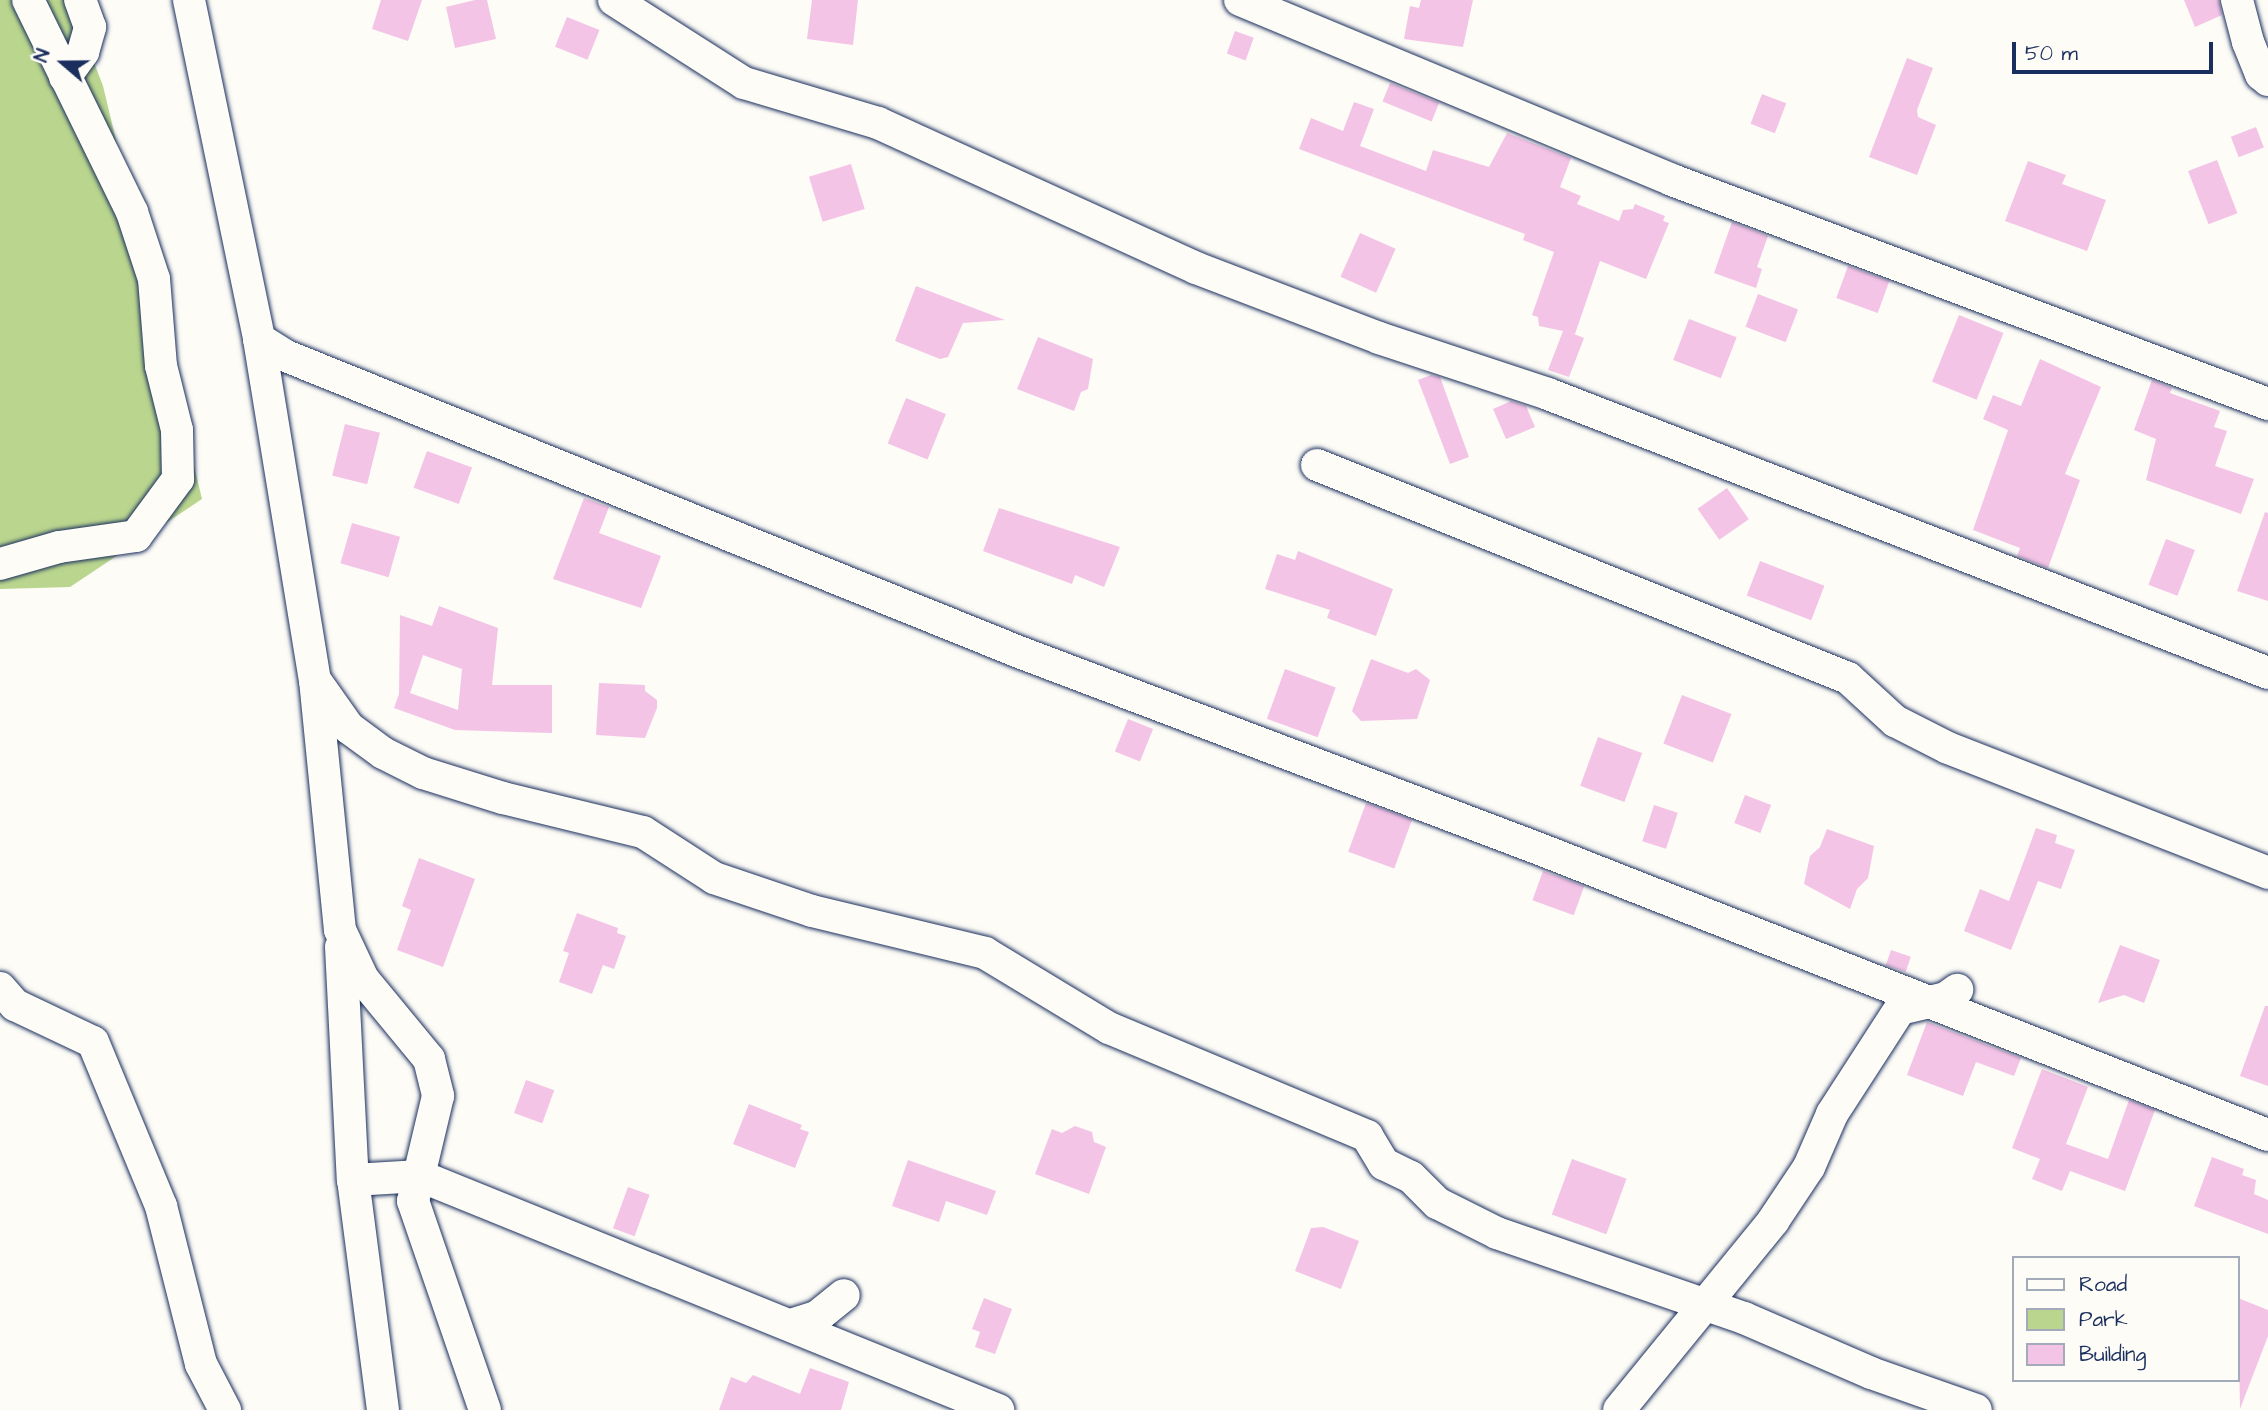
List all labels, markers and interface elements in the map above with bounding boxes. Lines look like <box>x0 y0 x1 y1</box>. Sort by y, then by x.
north arrow <box>28 28 98 98</box>
scale bar <box>2016 28 2217 72</box>
text: 50 m <box>2025 39 2078 68</box>
text: N <box>28 45 58 66</box>
legend <box>2012 1256 2240 1382</box>
text: Road <box>2079 1270 2127 1299</box>
text: Park <box>2079 1305 2128 1334</box>
text: Building <box>2079 1340 2146 1369</box>

